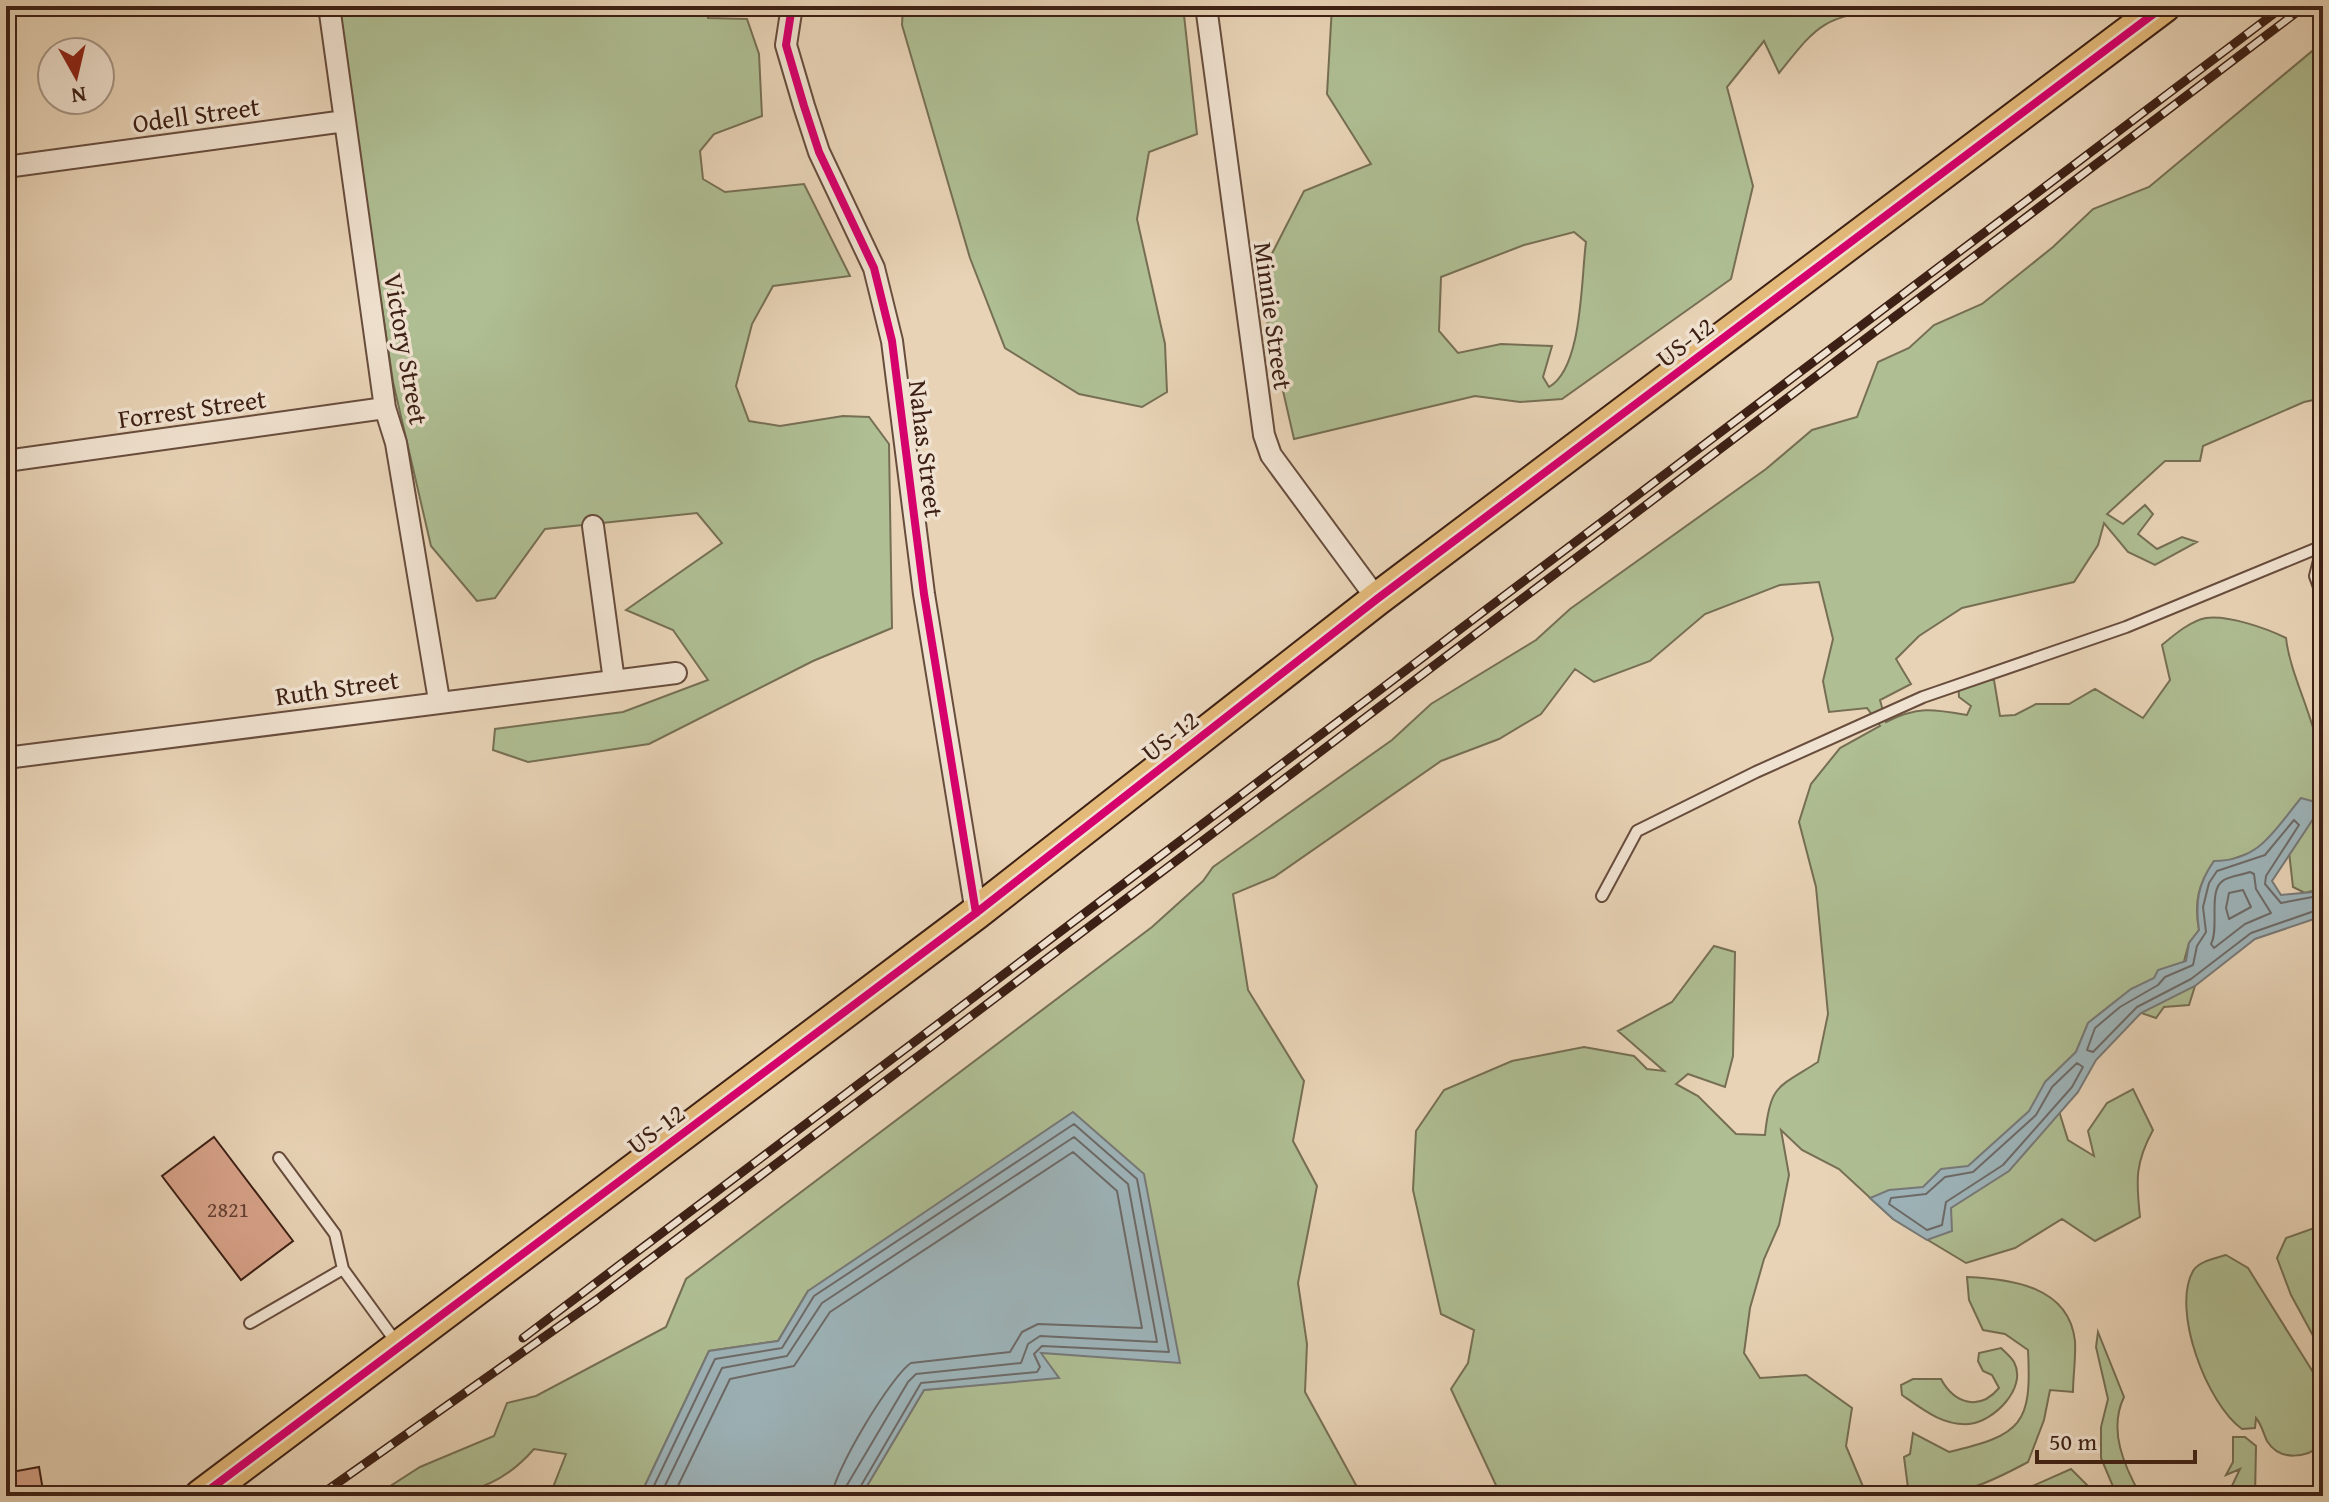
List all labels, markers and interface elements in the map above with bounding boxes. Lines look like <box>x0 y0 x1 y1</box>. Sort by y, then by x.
north arrow <box>36 36 116 116</box>
text: N <box>69 79 88 113</box>
street label: Odell Street <box>130 86 262 143</box>
street label: Minnie Street <box>1244 240 1303 392</box>
street label: Victory Street <box>374 270 439 428</box>
street label: US-12 <box>1647 307 1722 376</box>
street label: Nahas Street <box>899 378 954 520</box>
street label: Forrest Street <box>115 379 269 438</box>
street label: Ruth Street <box>273 660 401 715</box>
street label: US-12 <box>1133 701 1207 771</box>
street label: US-12 <box>618 1094 693 1163</box>
house number: 2821 <box>207 1193 249 1225</box>
scale bar <box>2037 1414 2195 1464</box>
text: 50 m <box>2049 1424 2097 1459</box>

